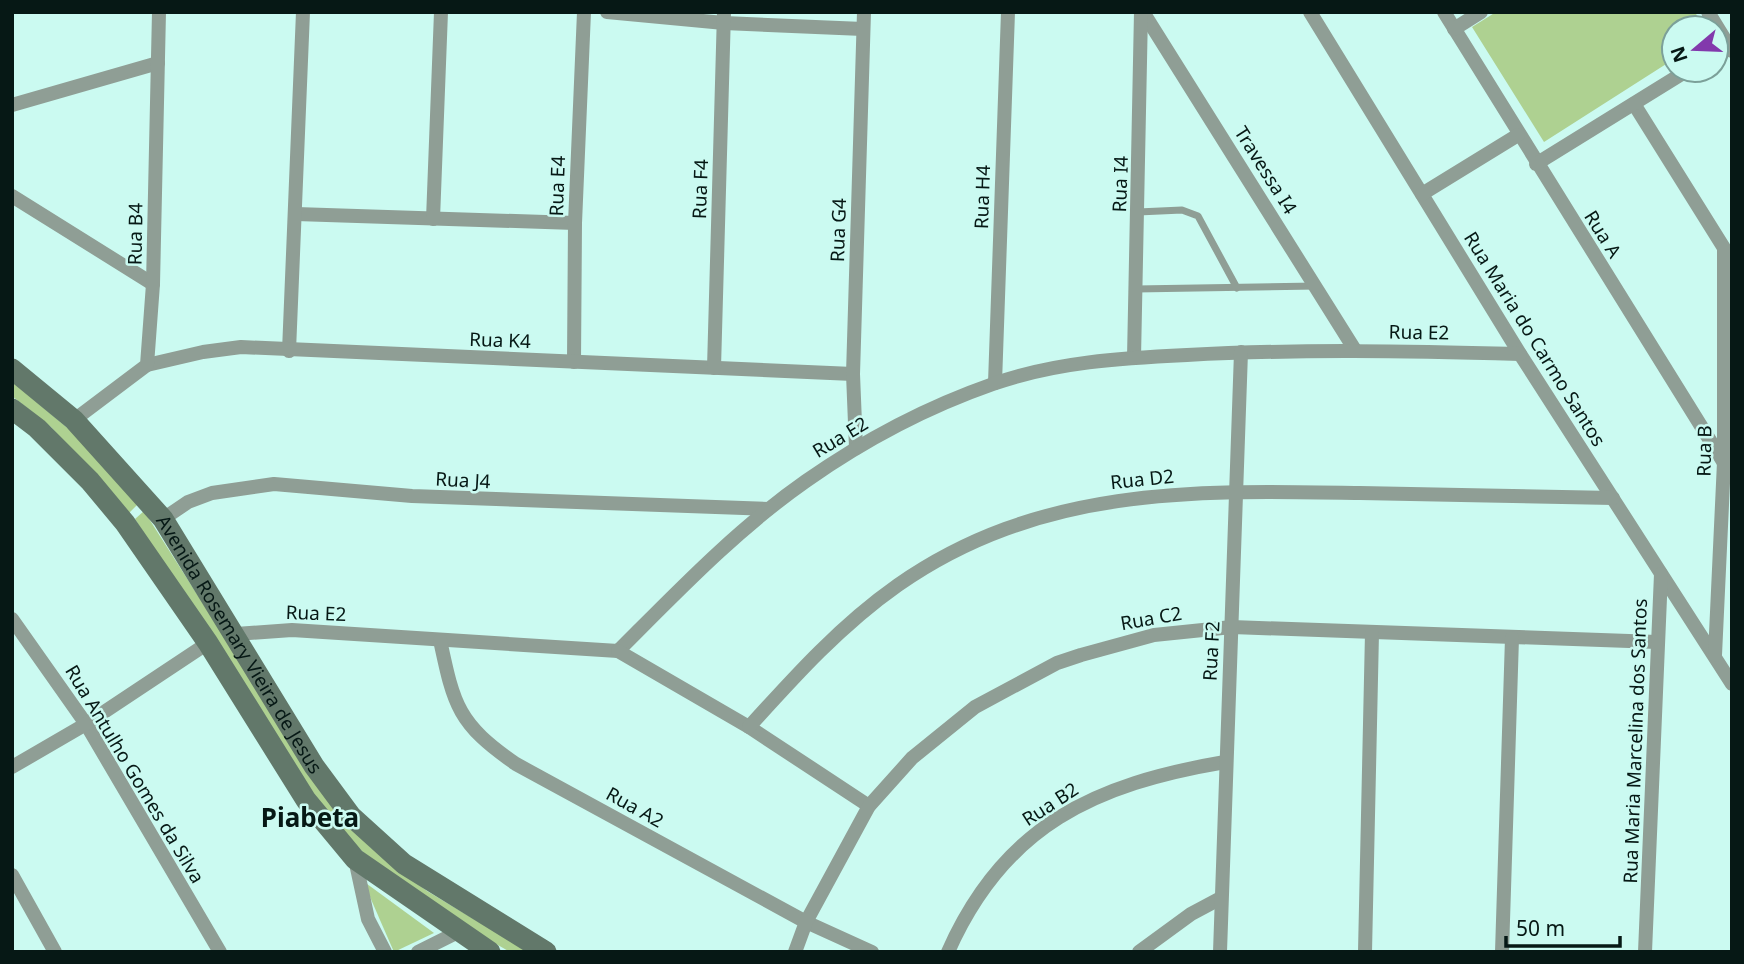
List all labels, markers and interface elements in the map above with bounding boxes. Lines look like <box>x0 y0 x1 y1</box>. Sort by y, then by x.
north arrow <box>1660 14 1730 84</box>
text: N <box>1664 43 1694 66</box>
street label: Travessa I4 <box>1229 121 1303 219</box>
street label: Rua E4 <box>543 155 571 217</box>
street label: Rua I4 <box>1106 155 1134 213</box>
street label: Rua F4 <box>686 158 714 219</box>
street label: Rua H4 <box>968 164 996 229</box>
street label: Rua G4 <box>824 198 852 262</box>
street label: Rua B4 <box>121 202 149 265</box>
street label: Rua A <box>1578 205 1628 263</box>
street label: Rua Maria do Carmo Santos <box>1458 227 1612 451</box>
street label: Rua E2 <box>1388 318 1450 346</box>
street label: Rua K4 <box>469 326 531 354</box>
street label: Rua E2 <box>807 410 873 464</box>
street label: Rua B <box>1691 425 1717 477</box>
street label: Rua D2 <box>1109 463 1175 495</box>
street label: Rua J4 <box>435 466 491 494</box>
street label: Avenida Rosemary Vieira de Jesus <box>150 510 328 779</box>
street label: Rua Maria Marcelina dos Santos <box>1617 598 1653 884</box>
street label: Rua E2 <box>285 599 347 627</box>
street label: Rua C2 <box>1118 600 1184 636</box>
street label: Rua F2 <box>1196 620 1226 682</box>
street label: Rua Antulho Gomes da Silva <box>59 660 211 888</box>
street label: Rua B2 <box>1017 776 1083 832</box>
street label: Rua A2 <box>602 781 668 833</box>
district label: Piabeta <box>261 799 359 835</box>
scale bar <box>1506 904 1620 948</box>
text: 50 m <box>1516 914 1565 942</box>

